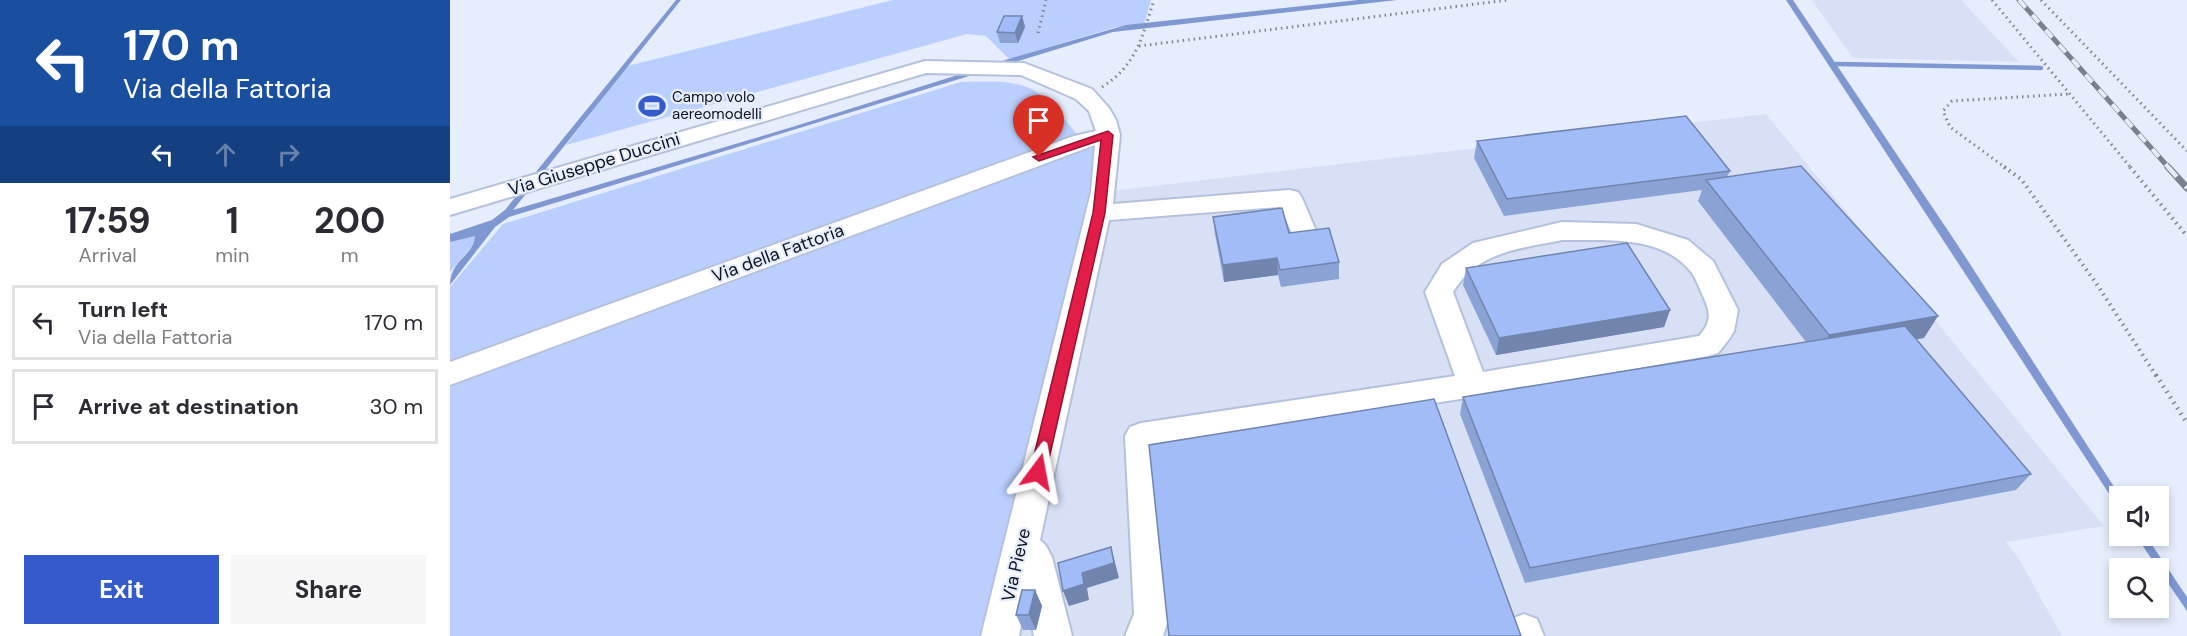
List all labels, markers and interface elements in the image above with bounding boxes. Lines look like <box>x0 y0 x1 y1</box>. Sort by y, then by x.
text: 170 m <box>123 18 240 73</box>
icon: left <box>24 24 102 102</box>
text: Via della Fattoria <box>123 71 331 106</box>
place label: Campo volo aereomodelli <box>672 87 762 124</box>
sports icon: Campo volo aereomodelli <box>637 91 667 121</box>
pin <box>1013 95 1064 157</box>
icon: arrive <box>1022 104 1055 137</box>
street label: Via Giuseppe Duccini <box>505 126 683 202</box>
icon: left <box>146 138 179 171</box>
icon: ahead <box>209 138 242 171</box>
icon: right <box>272 138 305 171</box>
text: 17:59 <box>65 197 151 244</box>
text: 1 <box>226 197 239 244</box>
text: 200 <box>314 197 385 244</box>
street label: Via della Fattoria <box>709 218 847 288</box>
text: Arrival <box>79 242 137 268</box>
text: min <box>215 242 249 268</box>
text: m <box>341 242 359 268</box>
text: Turn left <box>78 295 168 324</box>
icon: left <box>27 306 60 339</box>
text: 170 m <box>364 308 423 337</box>
text: Via della Fattoria <box>78 324 232 350</box>
icon: arrive <box>27 390 60 423</box>
text: Arrive at destination <box>78 392 299 421</box>
text: 30 m <box>369 392 423 421</box>
position arrow <box>1006 440 1070 504</box>
map controls <box>2109 486 2169 618</box>
button: sound <box>2109 486 2169 546</box>
street label: Via Pieve <box>996 526 1036 604</box>
button: Exit <box>24 555 219 624</box>
button: Share <box>231 555 426 624</box>
button: search <box>2109 558 2169 618</box>

